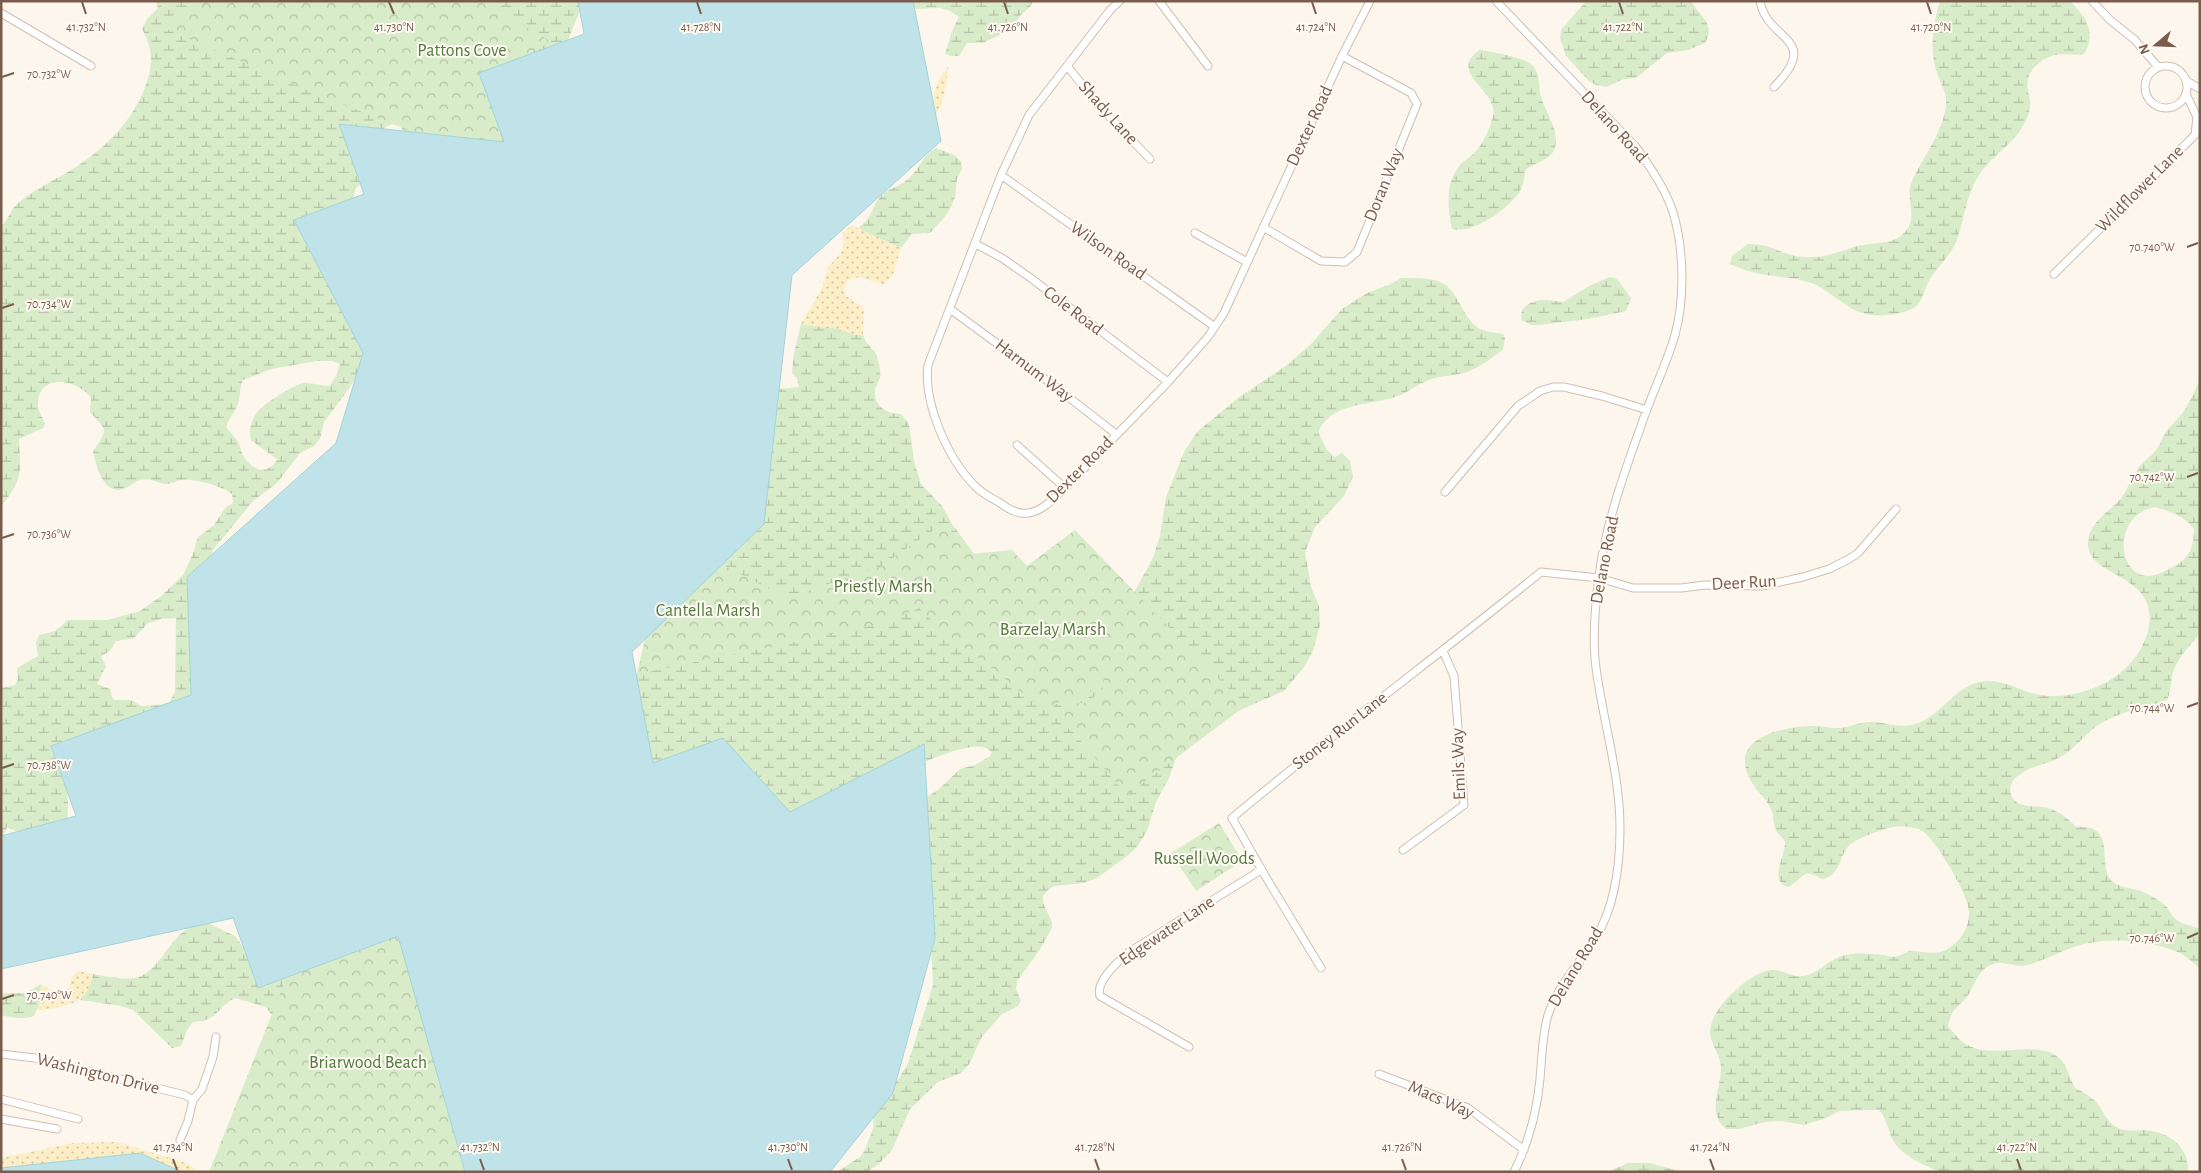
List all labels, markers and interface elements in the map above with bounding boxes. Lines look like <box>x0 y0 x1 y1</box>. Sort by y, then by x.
north arrow <box>2131 20 2181 70</box>
text: 41.732°N <box>66 21 106 33</box>
text: 41.730°N <box>374 21 414 33</box>
text: 41.728°N <box>681 21 721 33</box>
text: 41.726°N <box>988 21 1028 33</box>
text: 41.724°N <box>1296 21 1336 33</box>
text: 41.722°N <box>1603 21 1643 33</box>
text: 41.720°N <box>1910 21 1952 33</box>
park label: Pattons Cove <box>417 42 507 60</box>
text: N <box>2136 42 2153 56</box>
text: 70.732°W <box>27 68 71 80</box>
street label: Shady Lane <box>1075 78 1141 148</box>
street label: Dexter Road <box>1284 83 1336 169</box>
street label: Delano Road <box>1577 88 1651 166</box>
street label: Wildflower Lane <box>2093 142 2187 236</box>
street label: Doran Way <box>1361 146 1407 224</box>
street label: Wilson Road <box>1067 218 1149 284</box>
text: 70.740°W <box>2129 241 2175 253</box>
street label: Cole Road <box>1040 283 1106 339</box>
text: 70.734°W <box>27 298 71 310</box>
street label: Harnum Way <box>992 336 1077 406</box>
street label: Dexter Road <box>1043 433 1117 507</box>
text: 70.742°W <box>2130 471 2175 483</box>
street label: Delano Road <box>1588 514 1622 606</box>
text: 70.736°W <box>27 528 71 540</box>
street label: Deer Run <box>1711 572 1777 594</box>
park label: Priestly Marsh <box>833 578 933 596</box>
park label: Cantella Marsh <box>656 602 760 620</box>
park label: Barzelay Marsh <box>1000 621 1106 639</box>
street label: Stoney Run Lane <box>1289 689 1391 773</box>
text: 70.744°W <box>2129 702 2175 714</box>
street label: Emils Way <box>1449 727 1469 800</box>
text: 70.738°W <box>27 759 71 771</box>
park label: Russell Woods <box>1153 850 1255 868</box>
street label: Edgewater Lane <box>1116 893 1218 969</box>
street label: Delano Road <box>1545 924 1607 1010</box>
text: 70.746°W <box>2130 932 2175 944</box>
text: 70.740°W <box>26 989 72 1001</box>
street label: Washington Drive <box>35 1050 161 1098</box>
park label: Briarwood Beach <box>309 1054 427 1072</box>
street label: Macs Way <box>1405 1078 1477 1123</box>
text: 41.734°N <box>153 1141 193 1153</box>
text: 41.732°N <box>460 1141 500 1153</box>
text: 41.730°N <box>768 1141 808 1153</box>
text: 41.728°N <box>1075 1141 1115 1153</box>
text: 41.726°N <box>1382 1141 1422 1153</box>
text: 41.724°N <box>1690 1141 1730 1153</box>
text: 41.722°N <box>1997 1141 2037 1153</box>

